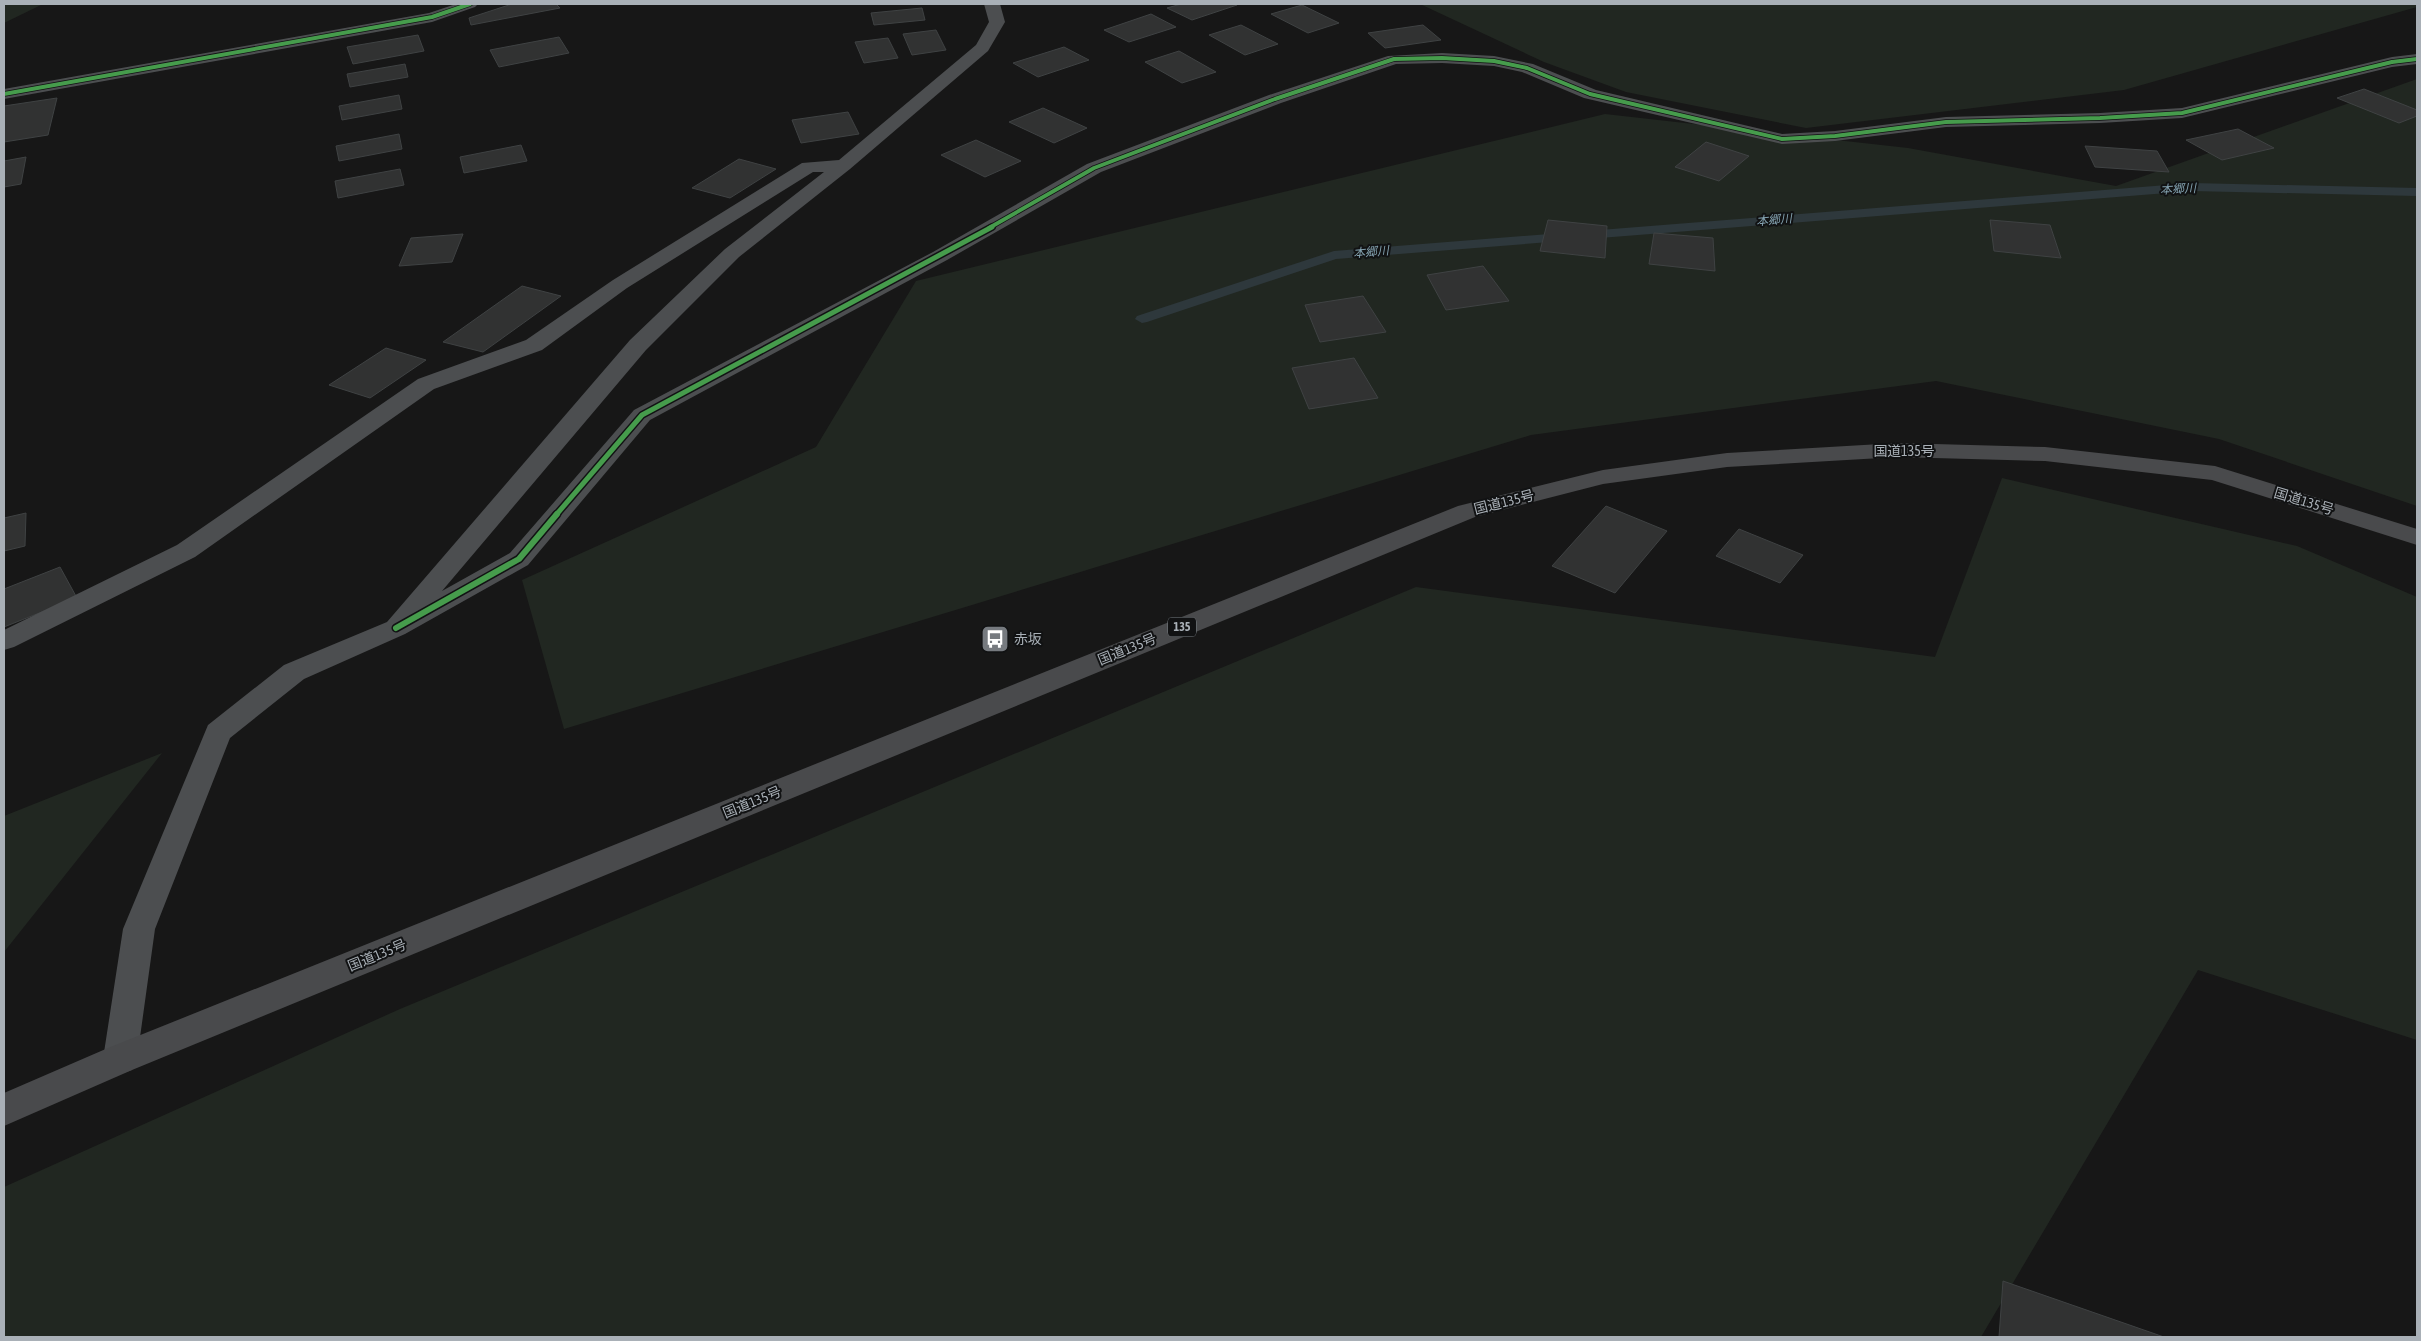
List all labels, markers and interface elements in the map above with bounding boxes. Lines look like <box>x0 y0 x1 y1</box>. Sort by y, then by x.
water label: 本郷川 <box>2160 181 2198 197</box>
water label: 本郷川 <box>1755 211 1795 229</box>
water label: 本郷川 <box>1352 243 1392 261</box>
street label: 国道135号 <box>1873 443 1935 459</box>
street label: 国道135号 <box>2272 484 2336 518</box>
street label: 国道135号 <box>1472 487 1536 517</box>
road number: 135 <box>1168 618 1196 636</box>
bus stop icon: 赤坂 <box>980 624 1010 654</box>
street label: 国道135号 <box>1095 630 1159 668</box>
place label: 赤坂 <box>1014 631 1042 647</box>
street label: 国道135号 <box>720 783 784 821</box>
street label: 国道135号 <box>345 936 409 974</box>

